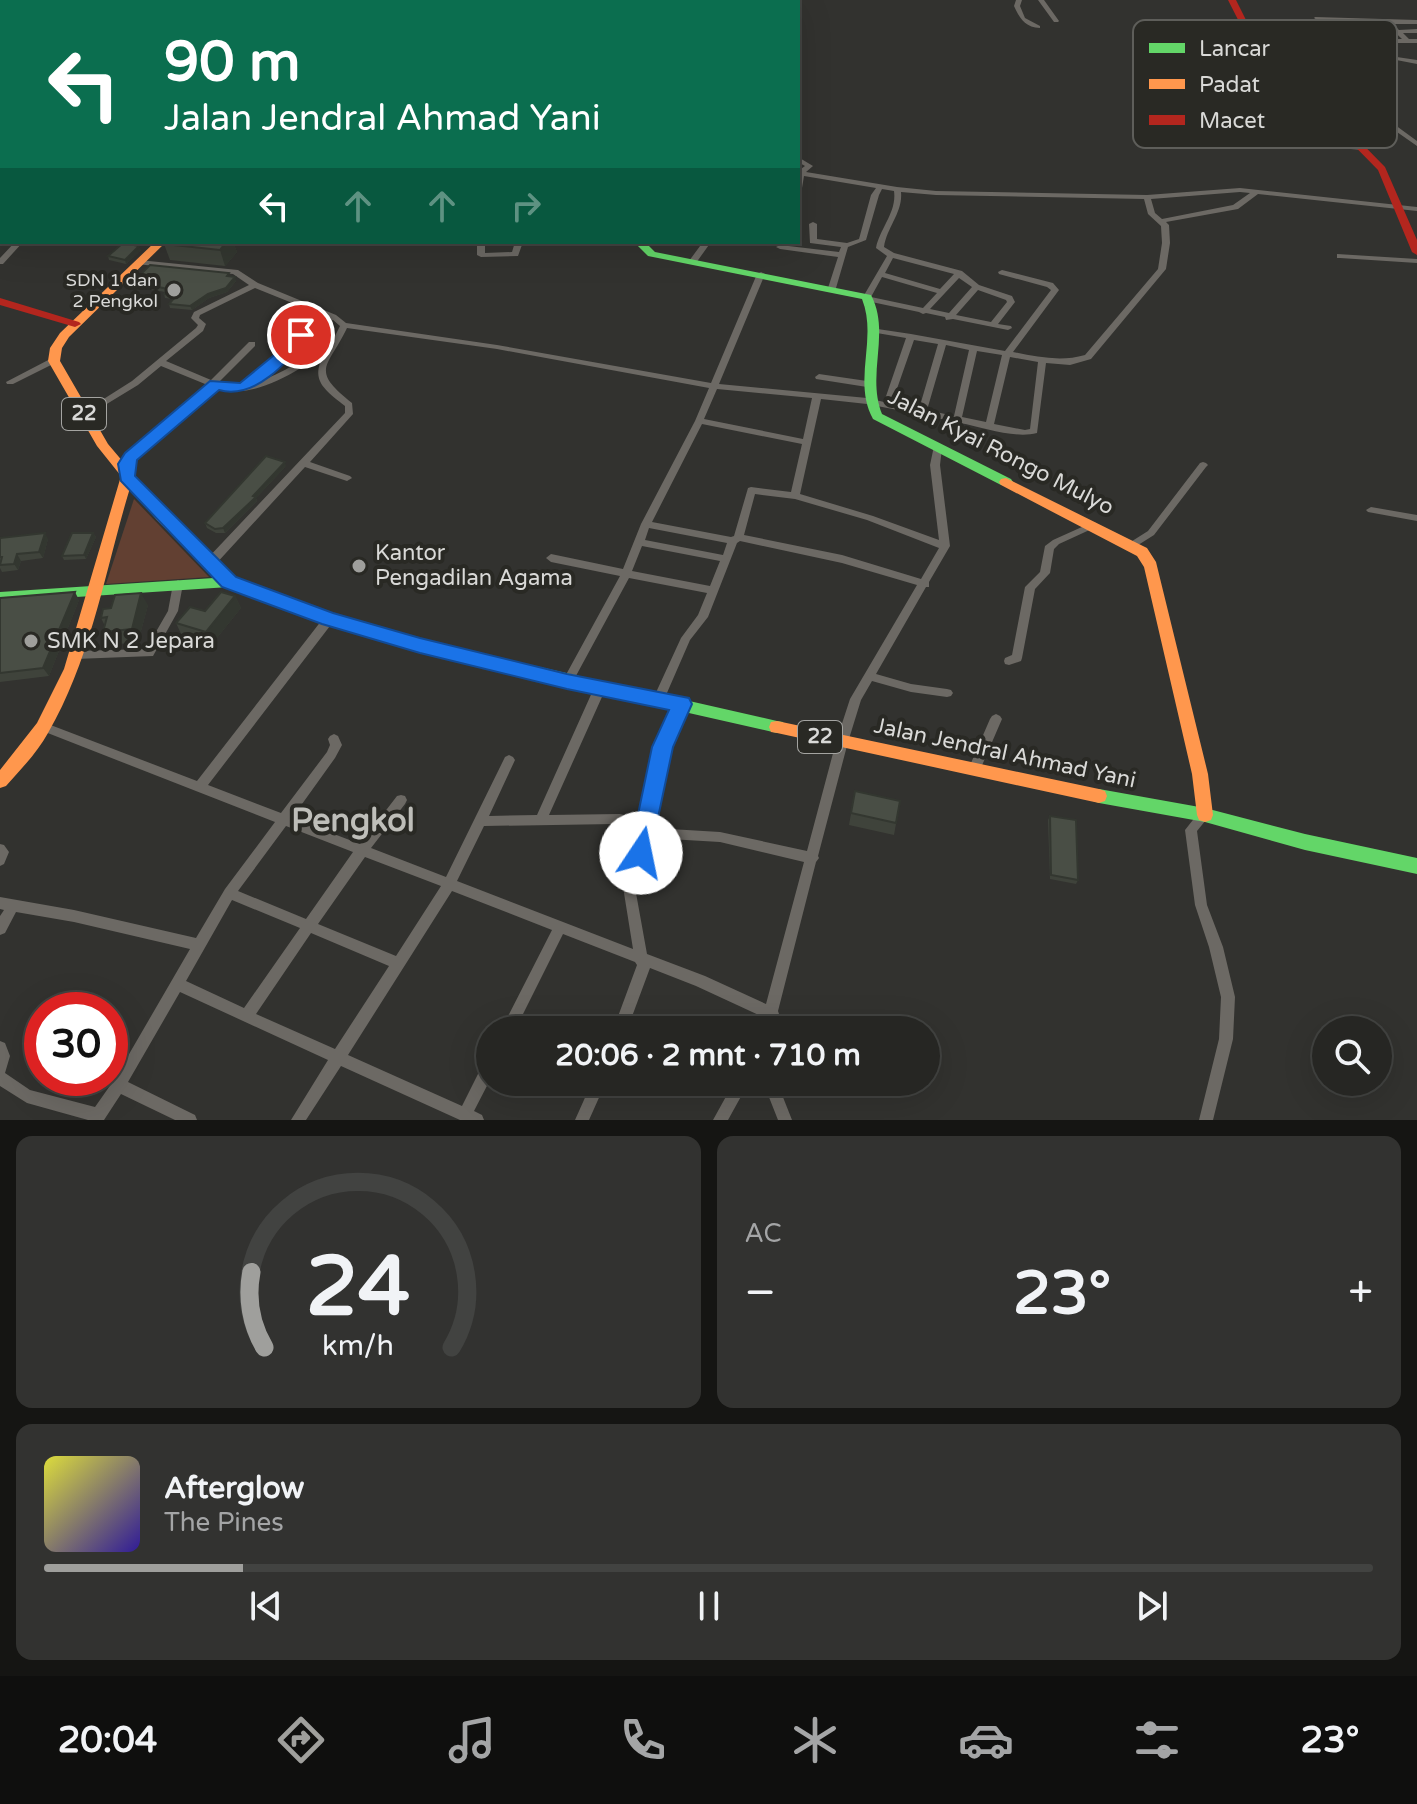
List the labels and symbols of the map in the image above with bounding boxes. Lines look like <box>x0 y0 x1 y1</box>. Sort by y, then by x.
legend <box>1133 20 1397 148</box>
text: Lancar <box>1199 36 1271 62</box>
text: Padat <box>1199 72 1260 98</box>
text: Macet <box>1199 108 1265 134</box>
place label: SDN 1 dan 2 Pengkol <box>66 269 158 312</box>
marker: SDN 1 dan 2 Pengkol <box>165 281 183 299</box>
pin <box>267 301 335 369</box>
street label: Jalan Kyai Rongo Mulyo <box>884 384 1118 520</box>
road number: 22 <box>62 398 106 430</box>
place label: Kantor Pengadilan Agama <box>375 540 573 591</box>
marker: Kantor Pengadilan Agama <box>350 557 368 575</box>
place label: SMK N 2 Jepara <box>47 628 215 654</box>
marker: SMK N 2 Jepara <box>22 632 40 650</box>
street label: Jalan Jendral Ahmad Yani <box>872 713 1138 793</box>
road number: 22 <box>798 721 842 753</box>
district label: Pengkol <box>291 802 415 840</box>
position arrow <box>599 811 683 895</box>
speed limit sign: 30 <box>24 992 128 1096</box>

